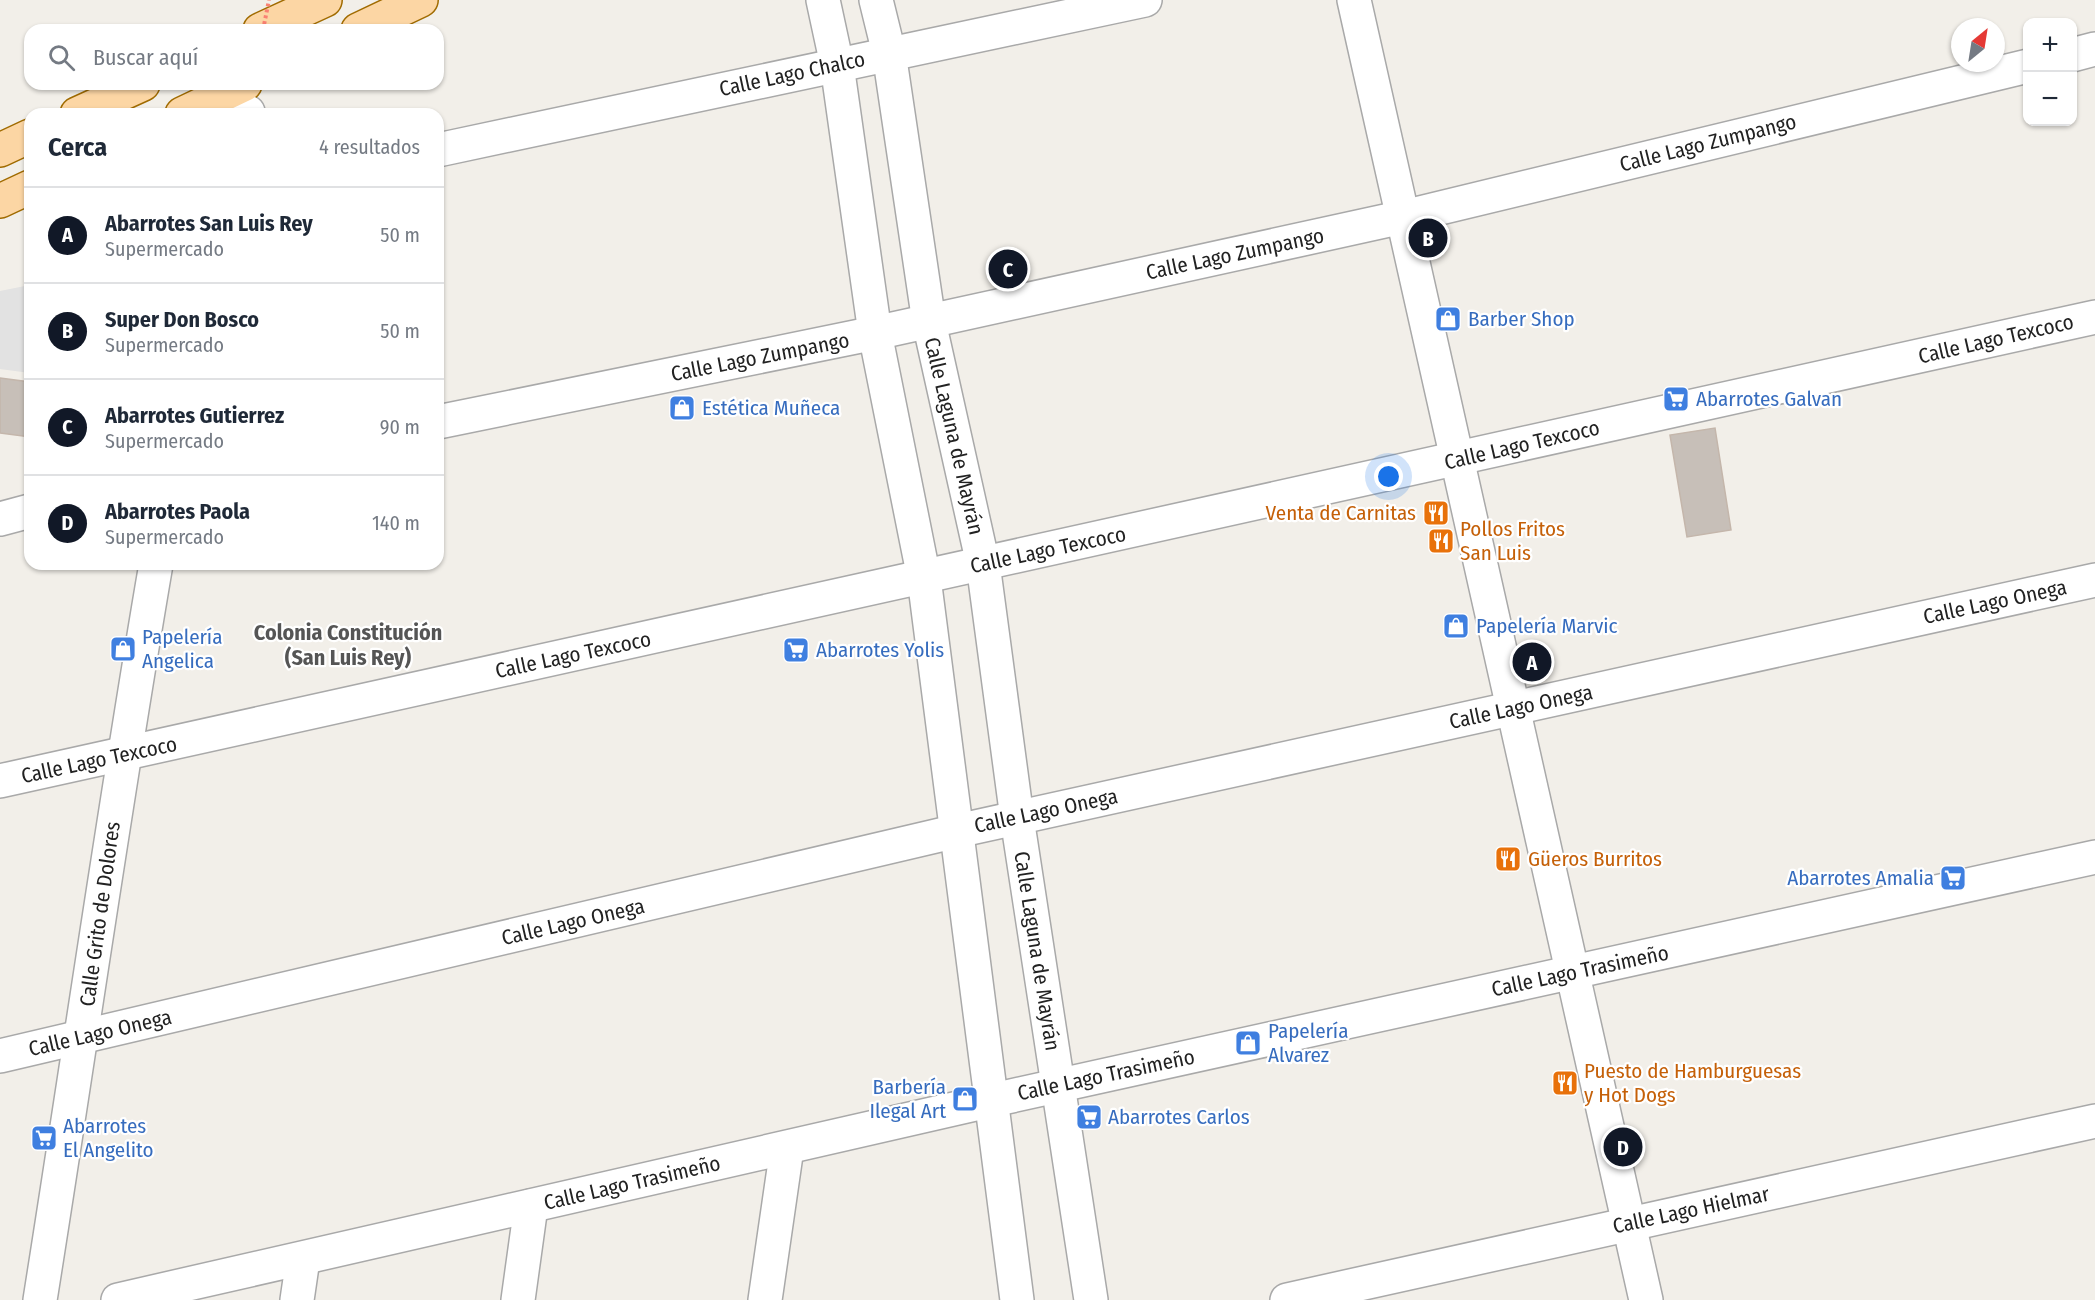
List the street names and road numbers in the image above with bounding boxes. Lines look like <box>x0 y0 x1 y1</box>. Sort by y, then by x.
street label: Calle Lago Chalco <box>717 46 867 102</box>
street label: Calle Lago Zumpango <box>1617 108 1799 178</box>
street label: Calle Lago Zumpango <box>1144 222 1326 286</box>
street label: Calle Lago Texcoco <box>1916 308 2076 370</box>
street label: Calle Lago Zumpango <box>669 327 851 387</box>
street label: Calle Laguna de Mayrán <box>919 335 989 537</box>
street label: Calle Lago Texcoco <box>1442 414 1602 476</box>
street label: Calle Lago Texcoco <box>968 521 1128 579</box>
street label: Calle Lago Onega <box>1921 574 2069 630</box>
street label: Calle Lago Texcoco <box>493 626 653 684</box>
street label: Calle Lago Onega <box>1447 679 1595 735</box>
street label: Calle Lago Texcoco <box>19 731 179 789</box>
street label: Calle Lago Onega <box>972 783 1120 839</box>
street label: Calle Grito de Dolores <box>74 820 126 1008</box>
street label: Calle Laguna de Mayrán <box>1008 849 1066 1053</box>
street label: Calle Lago Onega <box>499 893 647 951</box>
street label: Calle Lago Trasimeño <box>1489 940 1671 1002</box>
street label: Calle Lago Onega <box>26 1004 174 1062</box>
street label: Calle Lago Trasimeño <box>1015 1044 1197 1106</box>
street label: Calle Lago Trasimeño <box>541 1150 723 1216</box>
street label: Calle Lago Hielmar <box>1610 1181 1772 1239</box>

